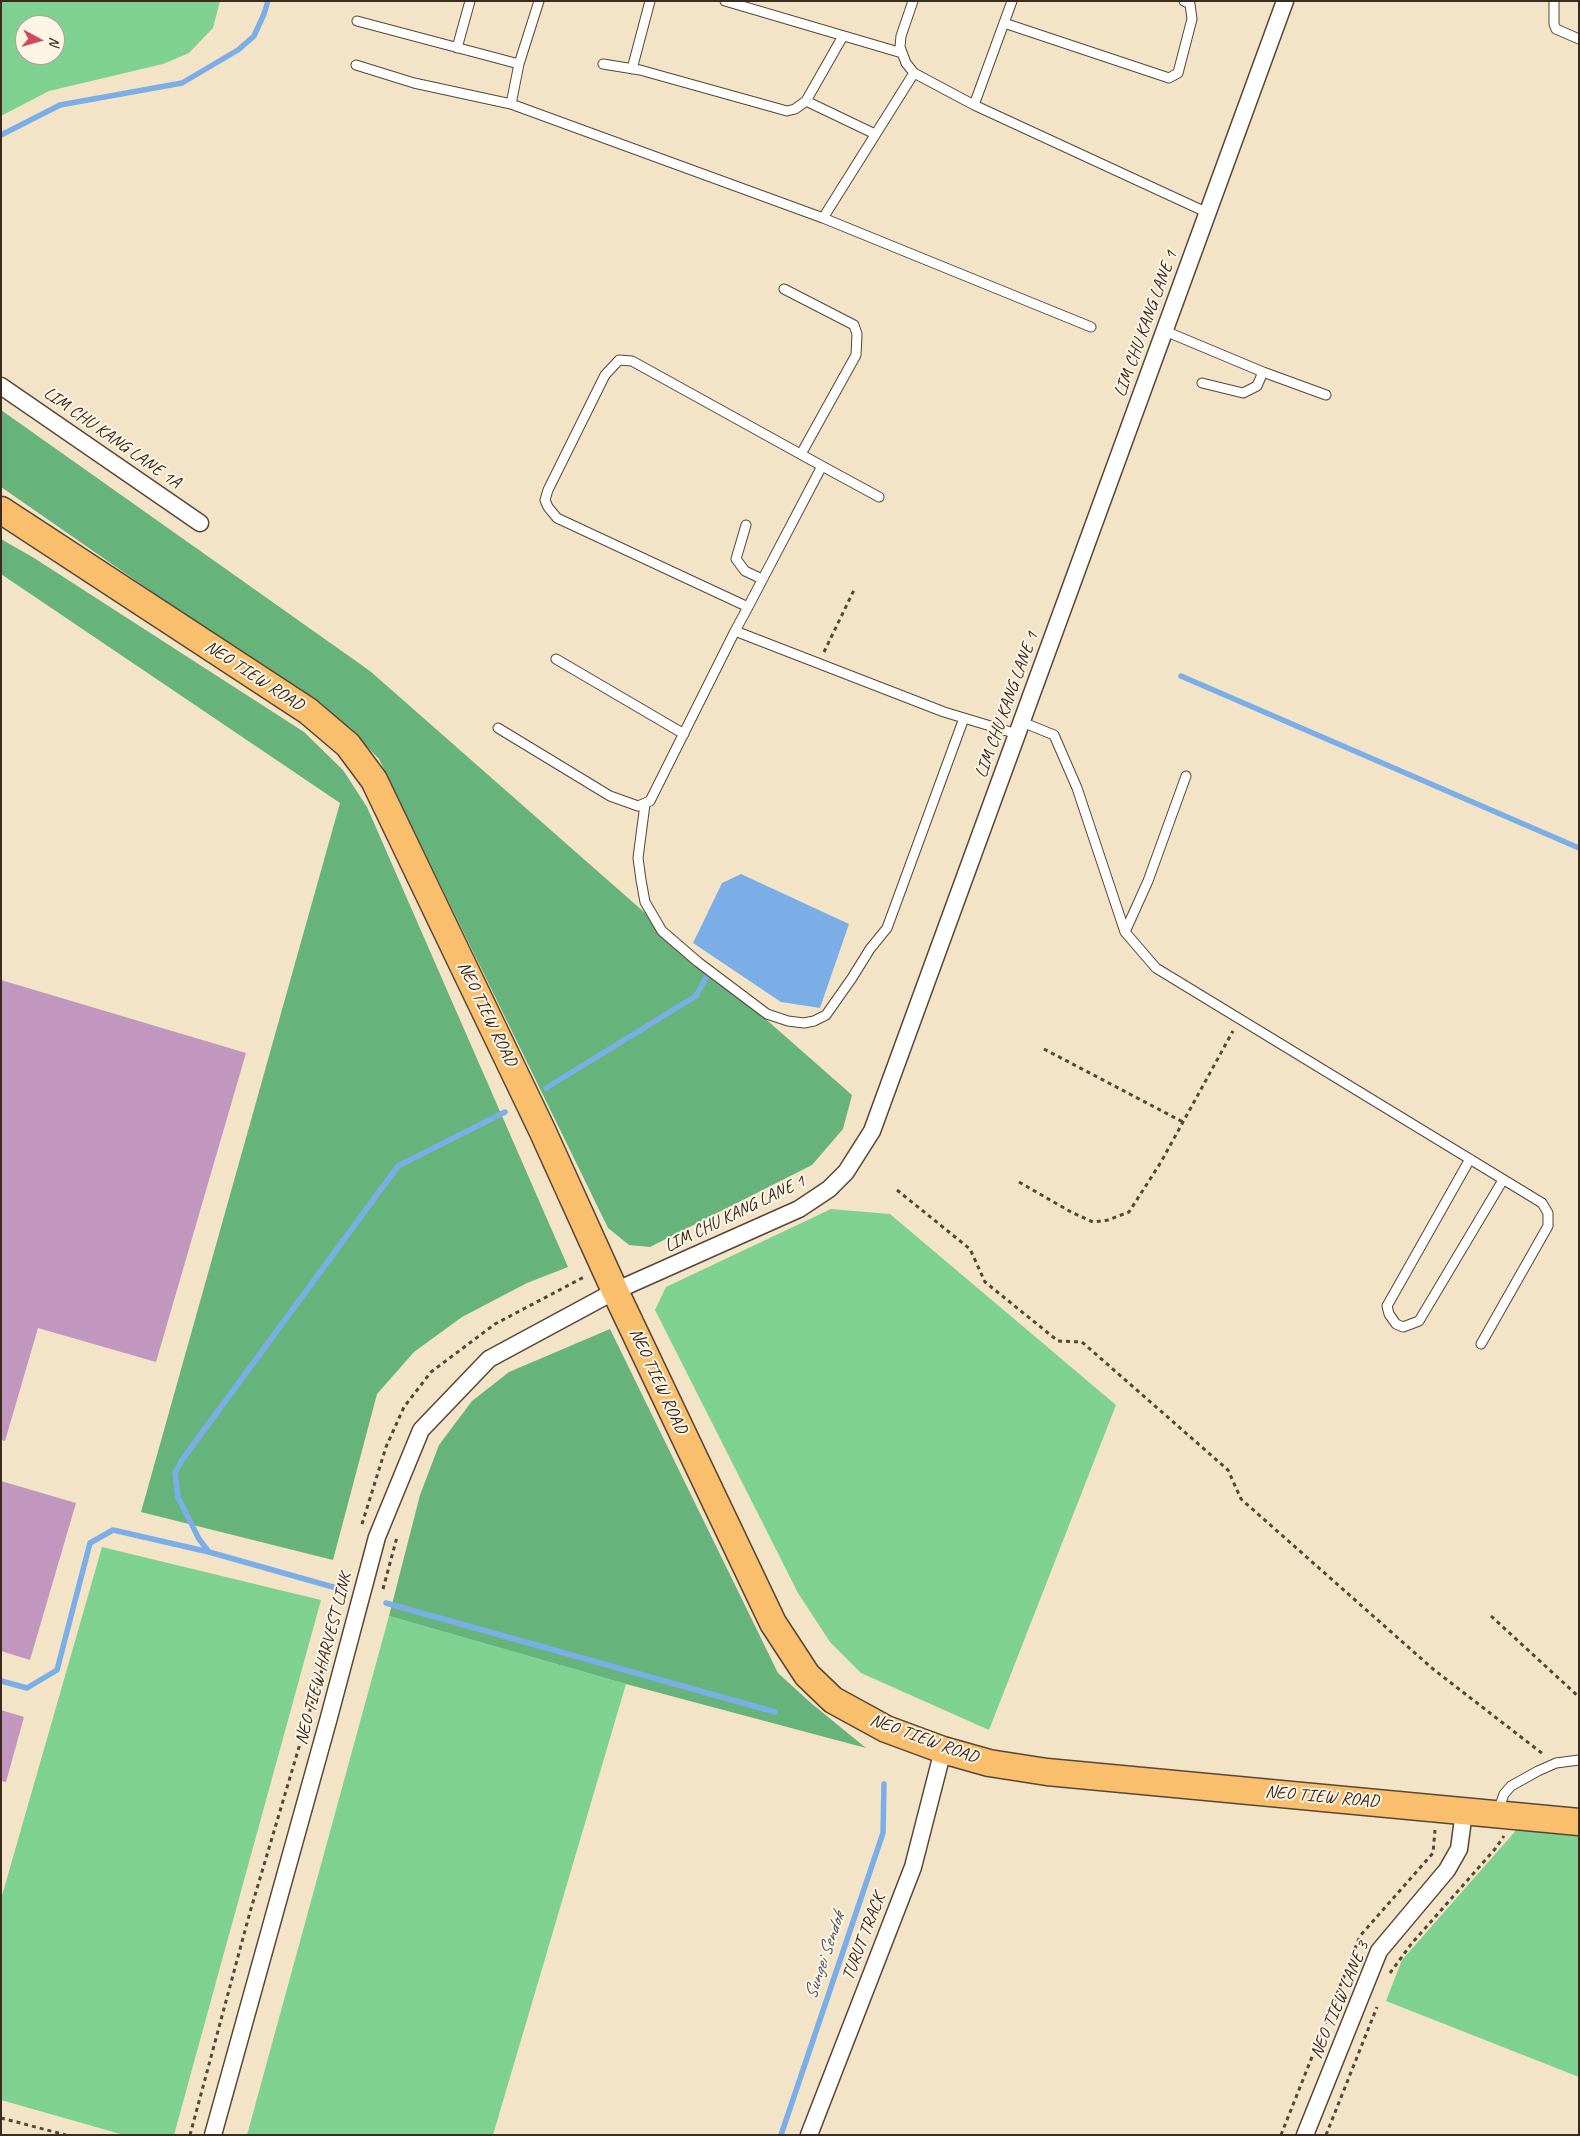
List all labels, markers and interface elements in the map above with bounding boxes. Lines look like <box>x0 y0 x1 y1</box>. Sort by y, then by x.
north arrow <box>15 15 65 65</box>
text: N <box>46 36 63 47</box>
street label: LIM CHU KANG LANE 1 <box>1110 248 1182 400</box>
street label: LIM CHU KANG LANE 1A <box>39 383 185 493</box>
street label: LIM CHU KANG LANE 1 <box>971 629 1043 781</box>
street label: NEO TIEW ROAD <box>200 636 308 716</box>
street label: NEO TIEW ROAD <box>452 958 522 1070</box>
street label: LIM CHU KANG LANE 1 <box>661 1171 809 1257</box>
street label: NEO TIEW ROAD <box>624 1325 692 1437</box>
street label: NEO TIEW HARVEST LINK <box>291 1571 357 1747</box>
street label: NEO TIEW ROAD <box>867 1709 981 1769</box>
street label: NEO TIEW ROAD <box>1264 1781 1380 1813</box>
street label: TURUT TRACK <box>838 1891 890 1983</box>
water label: Sungei Sendok <box>800 1910 850 2002</box>
street label: NEO TIEW LANE 3 <box>1306 1938 1374 2062</box>

